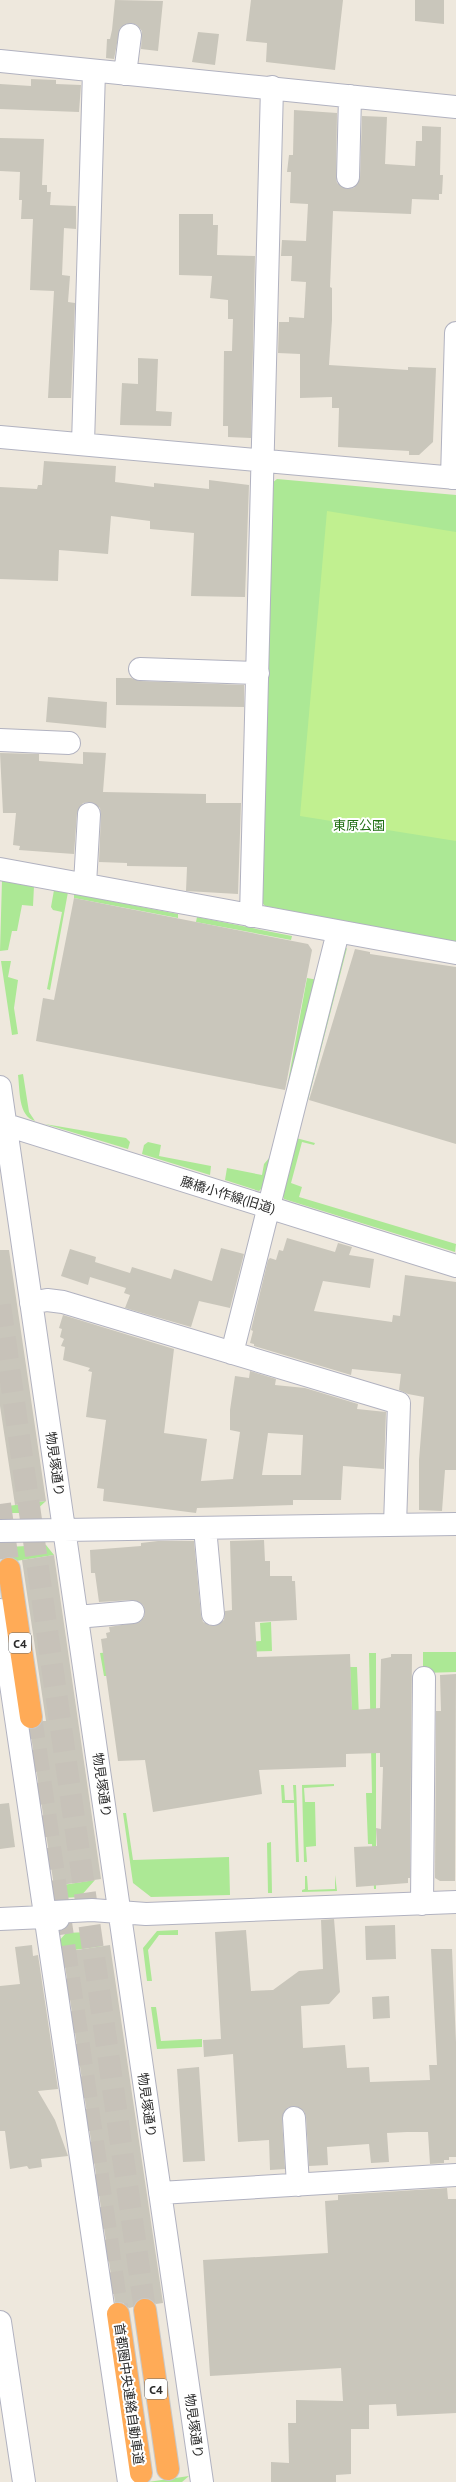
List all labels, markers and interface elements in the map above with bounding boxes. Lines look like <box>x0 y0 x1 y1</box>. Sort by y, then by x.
park label: 東原公園 <box>333 817 385 834</box>
street label: 藤橋小作線(旧道) <box>179 1173 277 1217</box>
street label: 物見塚通り <box>42 1431 68 1497</box>
road number: C4 <box>9 1633 31 1653</box>
street label: 物見塚通り <box>89 1752 115 1818</box>
street label: 物見塚通り <box>134 2072 160 2138</box>
street label: 首都圏中央連絡自動車道 <box>111 2322 147 2466</box>
road number: C4 <box>145 2379 167 2399</box>
street label: 物見塚通り <box>181 2393 207 2459</box>

